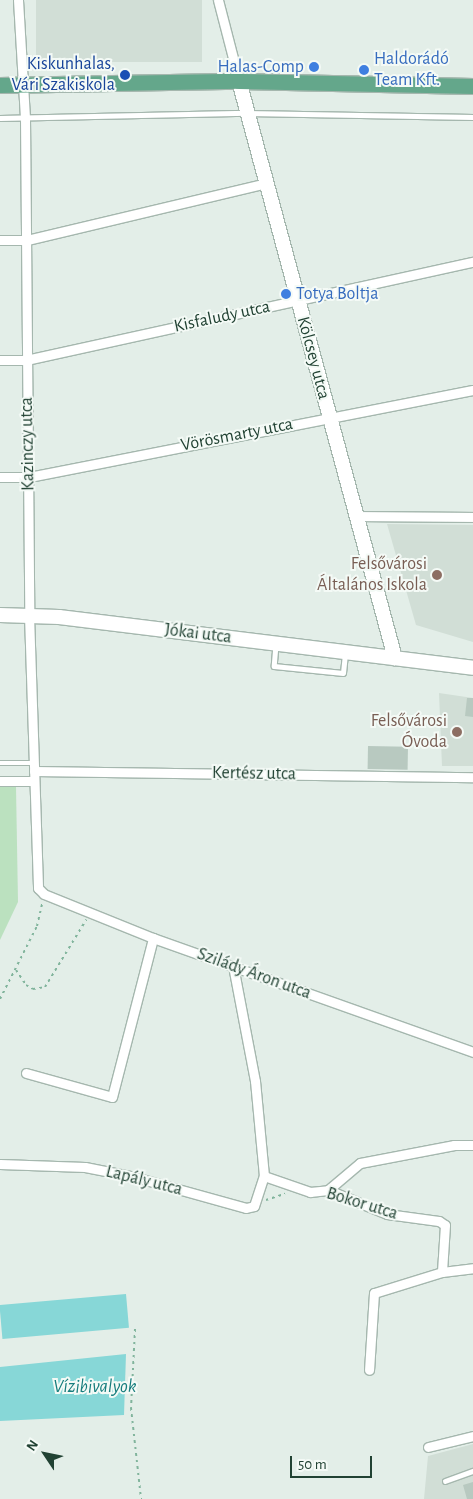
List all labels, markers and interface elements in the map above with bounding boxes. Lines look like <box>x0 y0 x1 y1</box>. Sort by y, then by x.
place label: Haldorádó Team Kft. <box>374 49 449 92</box>
place label: Kiskunhalas, Vári Szakiskola <box>12 54 115 96</box>
place label: Halas-Comp <box>218 56 304 78</box>
marker: Halas-Comp <box>308 61 320 73</box>
marker: Haldorádó Team Kft. <box>358 64 370 76</box>
marker: Kiskunhalas, Vári Szakiskola <box>119 69 131 81</box>
place label: Totya Boltja <box>296 283 378 305</box>
marker: Totya Boltja <box>280 288 292 300</box>
street label: Kisfaludy utca <box>172 296 272 338</box>
street label: Kölcsey utca <box>292 314 334 402</box>
street label: Kazinczy utca <box>16 397 40 491</box>
street label: Vörösmarty utca <box>179 414 295 456</box>
place label: Felsővárosi Általános Iskola <box>317 554 427 596</box>
marker: Felsővárosi Általános Iskola <box>431 569 443 581</box>
street label: Jókai utca <box>163 619 233 649</box>
place label: Felsővárosi Óvoda <box>371 711 447 754</box>
marker: Felsővárosi Óvoda <box>451 726 463 738</box>
street label: Kertész utca <box>212 762 296 786</box>
street label: Szilády Áron utca <box>194 943 314 1005</box>
street label: Lapály utca <box>103 1161 185 1201</box>
street label: Bokor utca <box>324 1183 400 1225</box>
water label: Vízibivalyok <box>53 1376 137 1398</box>
north arrow <box>20 1429 70 1479</box>
text: N <box>24 1438 41 1454</box>
scale bar <box>293 1446 376 1478</box>
text: 50 m <box>298 1457 327 1472</box>

